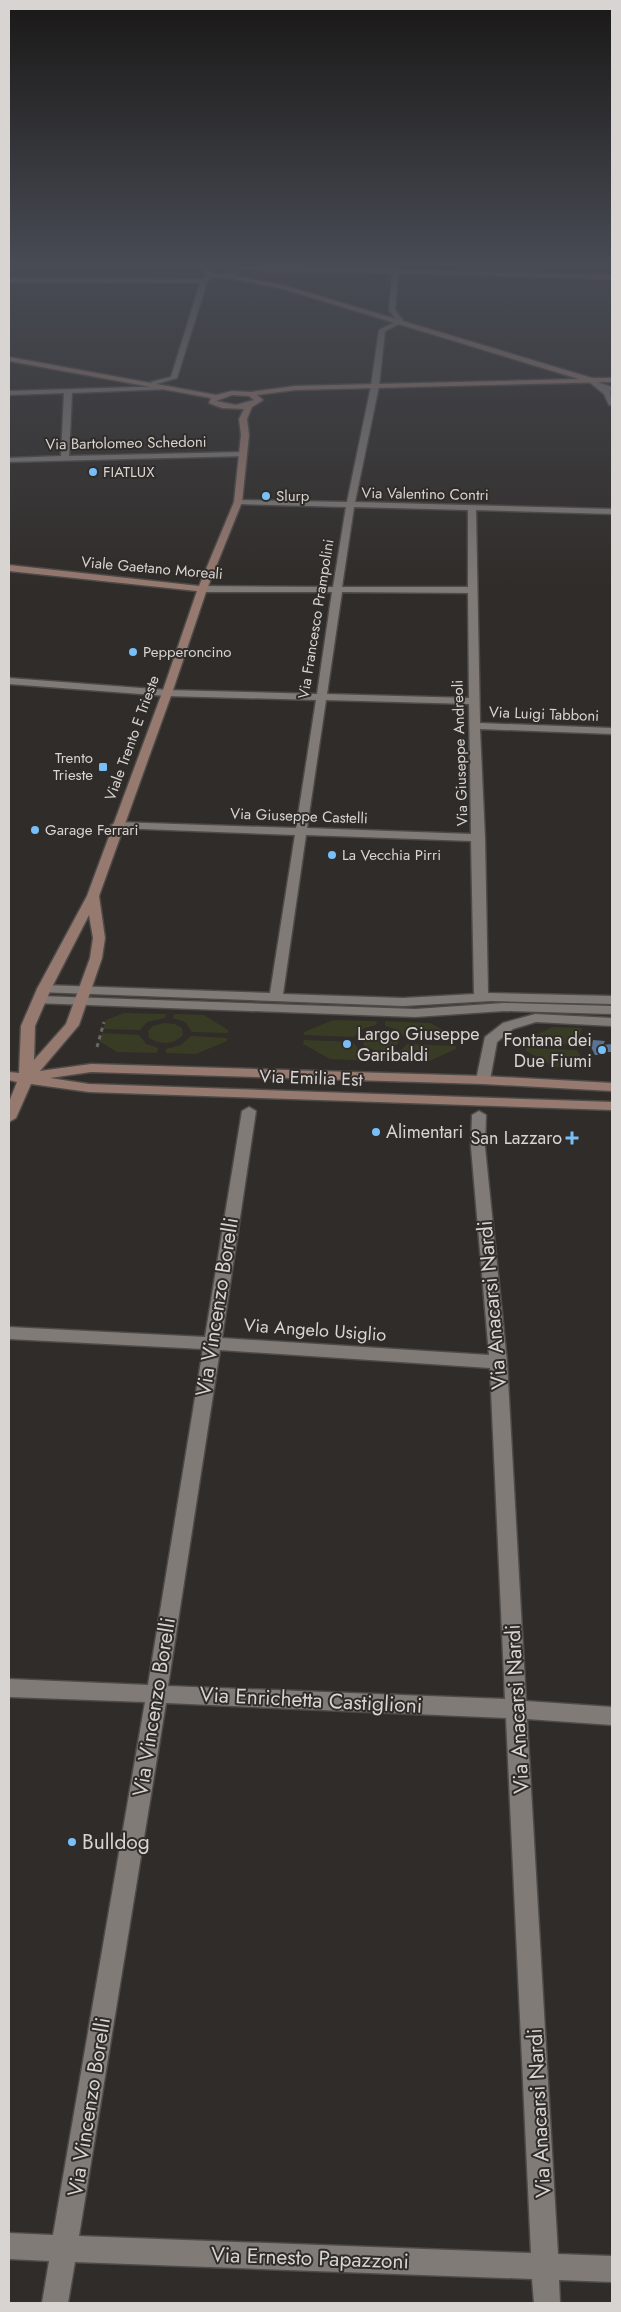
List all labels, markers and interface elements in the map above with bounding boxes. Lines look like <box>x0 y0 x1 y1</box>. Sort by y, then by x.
street label: Via Bartolomeo Schedoni <box>45 431 207 455</box>
place label: FIATLUX <box>103 461 155 483</box>
marker: FIATLUX <box>87 466 99 478</box>
street label: Via Valentino Contri <box>361 482 489 506</box>
place label: Slurp <box>276 485 310 507</box>
marker: Slurp <box>260 490 272 502</box>
street label: Via Francesco Prampolini <box>292 537 340 701</box>
street label: Viale Gaetano Moreali <box>80 551 224 585</box>
place label: Pepperoncino <box>143 641 231 663</box>
marker: Pepperoncino <box>127 646 139 658</box>
street label: Viale Trento E Trieste <box>99 672 165 804</box>
street label: Via Giuseppe Andreoli <box>446 679 474 827</box>
street label: Via Luigi Tabboni <box>488 701 600 727</box>
place label: Trento Trieste <box>53 747 93 786</box>
marker: Trento Trieste <box>97 761 109 773</box>
street label: Via Giuseppe Castelli <box>230 803 368 829</box>
place label: Garage Ferrari <box>45 819 138 841</box>
marker: Garage Ferrari <box>29 824 41 836</box>
place label: La Vecchia Pirri <box>342 844 441 866</box>
marker: La Vecchia Pirri <box>326 849 338 861</box>
place label: Largo Giuseppe Garibaldi <box>357 1021 480 1068</box>
place label: Fontana dei Due Fiumi <box>504 1027 592 1074</box>
marker: Largo Giuseppe Garibaldi <box>341 1038 353 1050</box>
marker: Fontana dei Due Fiumi <box>596 1044 608 1056</box>
street label: Via Emilia Est <box>259 1063 364 1093</box>
place label: Alimentari <box>386 1119 463 1145</box>
place label: San Lazzaro <box>470 1125 562 1151</box>
marker: Alimentari <box>370 1126 382 1138</box>
marker: San Lazzaro <box>566 1132 578 1144</box>
street label: Via Vincenzo Borelli <box>188 1215 246 1399</box>
street label: Via Anacarsi Nardi <box>470 1219 514 1391</box>
street label: Via Angelo Usiglio <box>243 1312 387 1348</box>
street label: Via Vincenzo Borelli <box>125 1615 183 1799</box>
street label: Via Anacarsi Nardi <box>498 1624 536 1794</box>
street label: Via Enrichetta Castiglioni <box>199 1679 423 1721</box>
place label: Bulldog <box>82 1827 150 1857</box>
marker: Bulldog <box>66 1836 78 1848</box>
street label: Via Vincenzo Borelli <box>60 2015 118 2199</box>
street label: Via Anacarsi Nardi <box>520 2028 558 2198</box>
street label: Via Ernesto Papazzoni <box>210 2240 410 2276</box>

